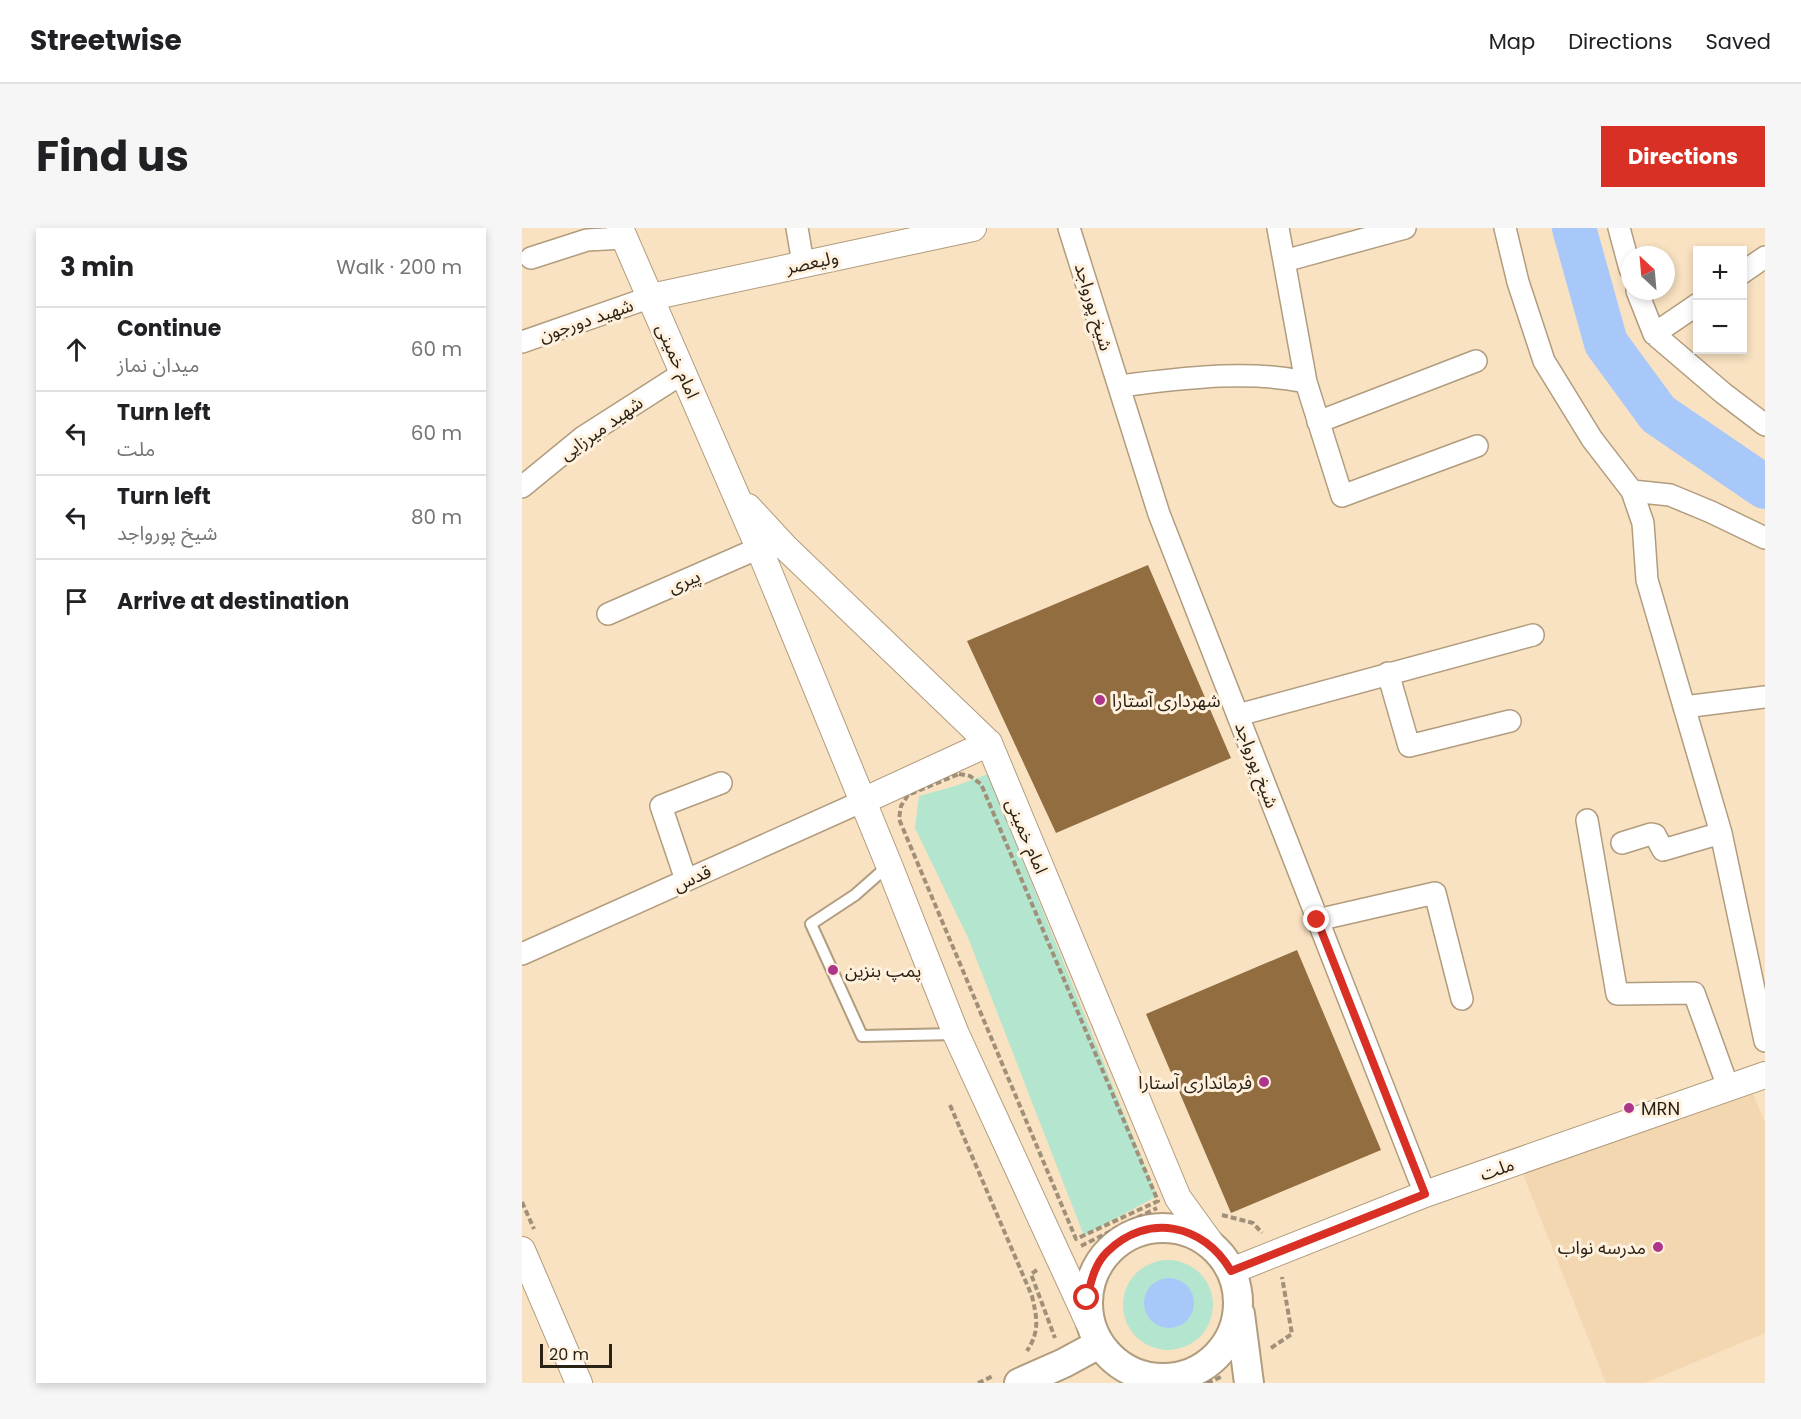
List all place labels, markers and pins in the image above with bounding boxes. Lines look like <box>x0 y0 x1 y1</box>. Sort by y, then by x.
place label: شهرداری آستارا <box>1112 688 1221 713</box>
marker: شهرداری آستارا <box>1093 693 1107 707</box>
place label: پمپ بنزین <box>845 958 921 983</box>
marker: پمپ بنزین <box>826 963 840 977</box>
place label: فرمانداری آستارا <box>1138 1070 1252 1095</box>
marker: فرمانداری آستارا <box>1257 1075 1271 1089</box>
place label: MRN <box>1641 1096 1680 1121</box>
marker: MRN <box>1622 1101 1636 1115</box>
place label: مدرسه نواب <box>1558 1235 1646 1260</box>
marker: مدرسه نواب <box>1651 1240 1665 1254</box>

